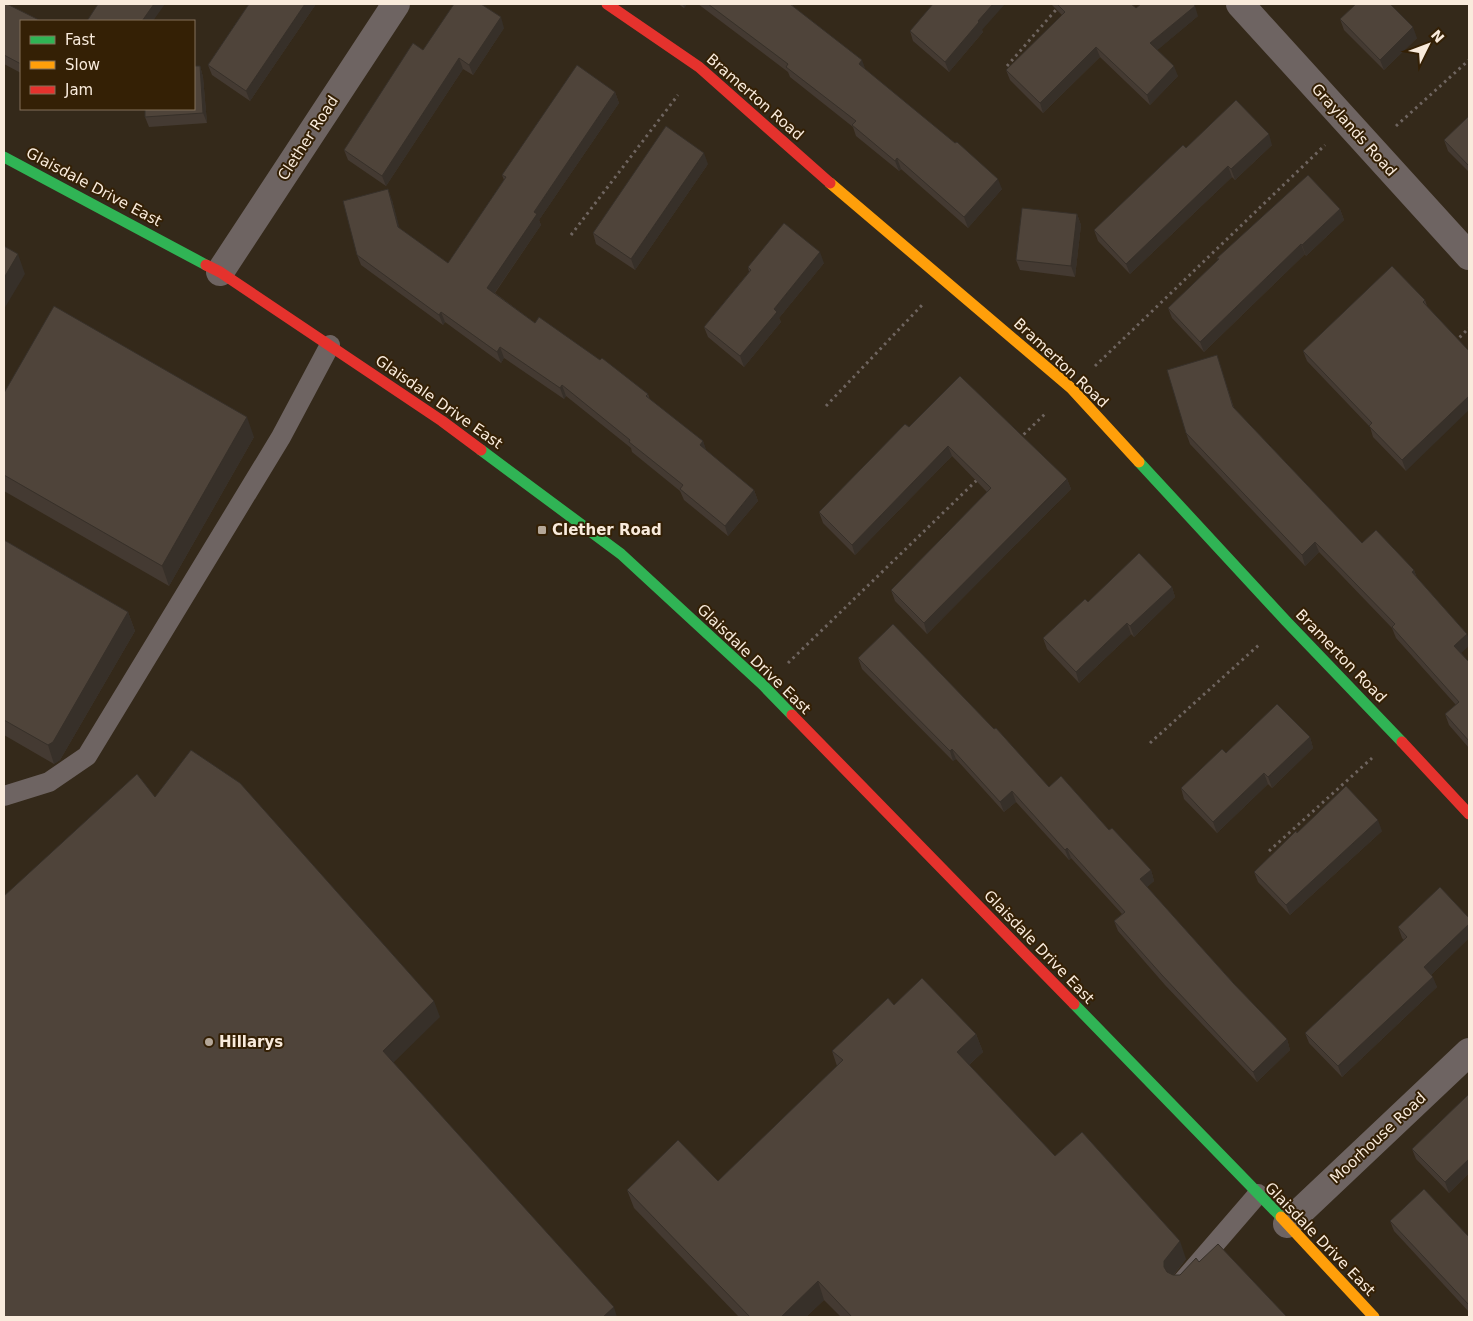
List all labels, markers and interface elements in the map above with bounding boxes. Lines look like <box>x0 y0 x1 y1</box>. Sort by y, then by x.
legend <box>20 20 195 110</box>
north arrow <box>1403 20 1453 70</box>
text: N <box>1428 27 1448 46</box>
text: Fast <box>65 31 95 49</box>
street label: Bramerton Road <box>703 50 807 144</box>
text: Slow <box>65 56 100 74</box>
street label: Graylands Road <box>1308 80 1400 180</box>
text: Jam <box>64 81 93 99</box>
street label: Clether Road <box>274 92 342 184</box>
street label: Glaisdale Drive East <box>23 144 165 230</box>
street label: Bramerton Road <box>1010 315 1112 411</box>
street label: Glaisdale Drive East <box>372 351 506 453</box>
place label: Clether Road <box>552 521 662 539</box>
marker: Clether Road <box>536 524 548 536</box>
street label: Glaisdale Drive East <box>693 600 815 718</box>
street label: Bramerton Road <box>1292 606 1390 706</box>
street label: Glaisdale Drive East <box>980 886 1098 1008</box>
place label: Hillarys <box>219 1033 283 1051</box>
marker: Hillarys <box>203 1036 215 1048</box>
street label: Moorhouse Road <box>1326 1089 1430 1187</box>
street label: Glaisdale Drive East <box>1261 1178 1379 1300</box>

